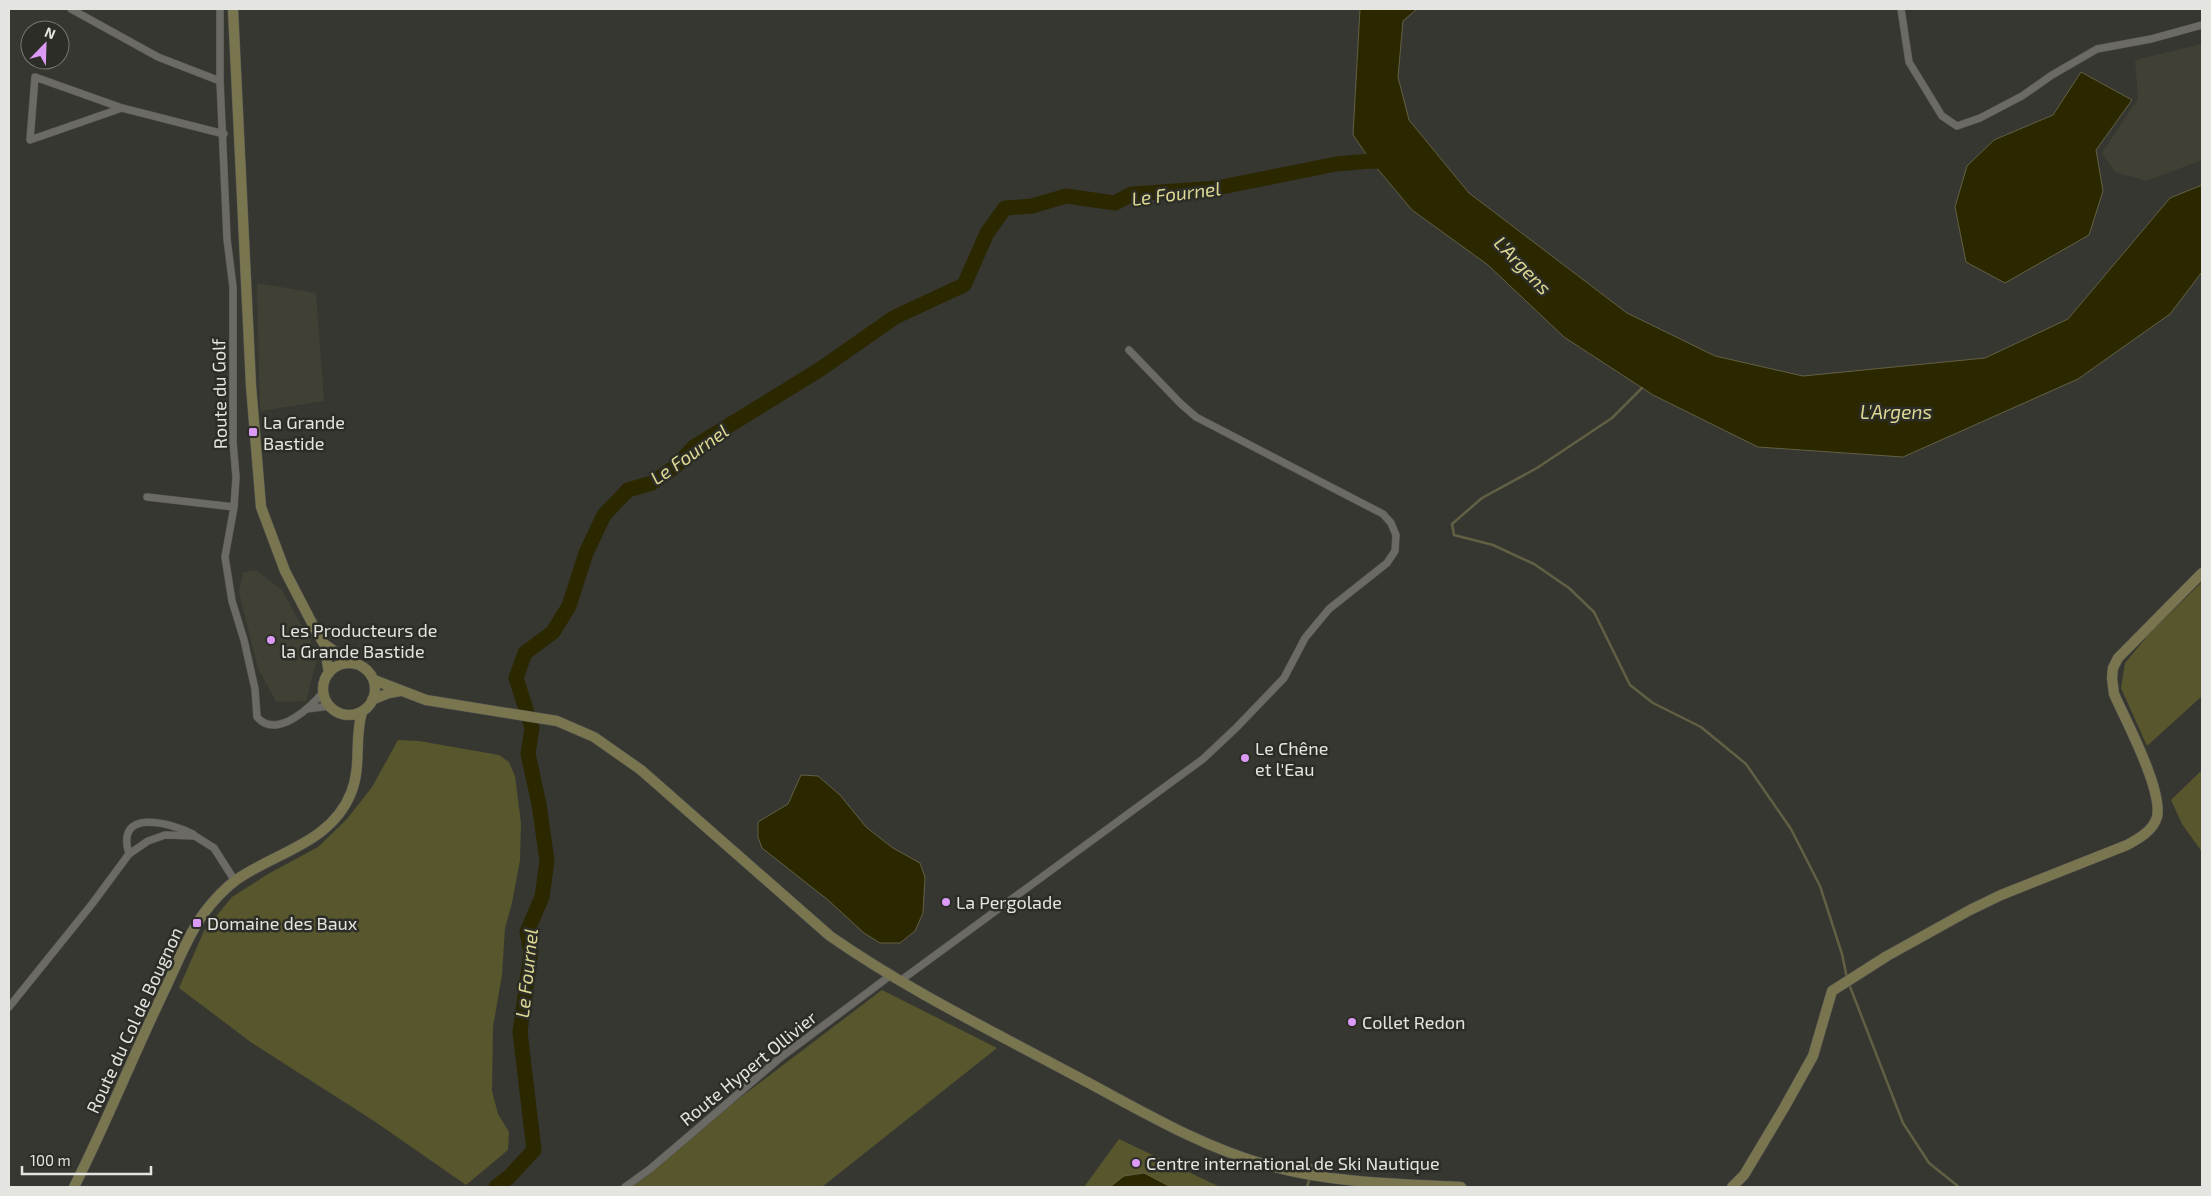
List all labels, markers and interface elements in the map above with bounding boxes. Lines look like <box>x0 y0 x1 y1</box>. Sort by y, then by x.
north arrow <box>20 20 70 70</box>
text: N <box>42 23 58 42</box>
water label: Le Fournel <box>1130 176 1222 210</box>
water label: L'Argens <box>1490 231 1556 299</box>
street label: Route du Golf <box>207 338 231 449</box>
water label: L'Argens <box>1860 400 1932 423</box>
place label: La Grande Bastide <box>263 411 345 454</box>
water label: Le Fournel <box>646 419 732 489</box>
marker: La Grande Bastide <box>247 426 259 438</box>
place label: Les Producteurs de la Grande Bastide <box>281 619 437 662</box>
marker: Les Producteurs de la Grande Bastide <box>265 634 277 646</box>
place label: Le Chêne et l'Eau <box>1255 737 1328 780</box>
marker: Le Chêne et l'Eau <box>1239 752 1251 764</box>
place label: La Pergolade <box>956 891 1062 913</box>
marker: La Pergolade <box>940 896 952 908</box>
place label: Domaine des Baux <box>207 912 358 934</box>
marker: Domaine des Baux <box>191 917 203 929</box>
street label: Route du Col de Bougnon <box>81 923 187 1117</box>
water label: Le Fournel <box>510 927 542 1019</box>
street label: Route Hypert Ollivier <box>675 1006 821 1130</box>
place label: Collet Redon <box>1362 1011 1465 1033</box>
marker: Collet Redon <box>1346 1016 1358 1028</box>
scale bar <box>22 1144 151 1176</box>
text: 100 m <box>30 1151 71 1169</box>
place label: Centre international de Ski Nautique <box>1146 1152 1440 1174</box>
marker: Centre international de Ski Nautique <box>1130 1157 1142 1169</box>

